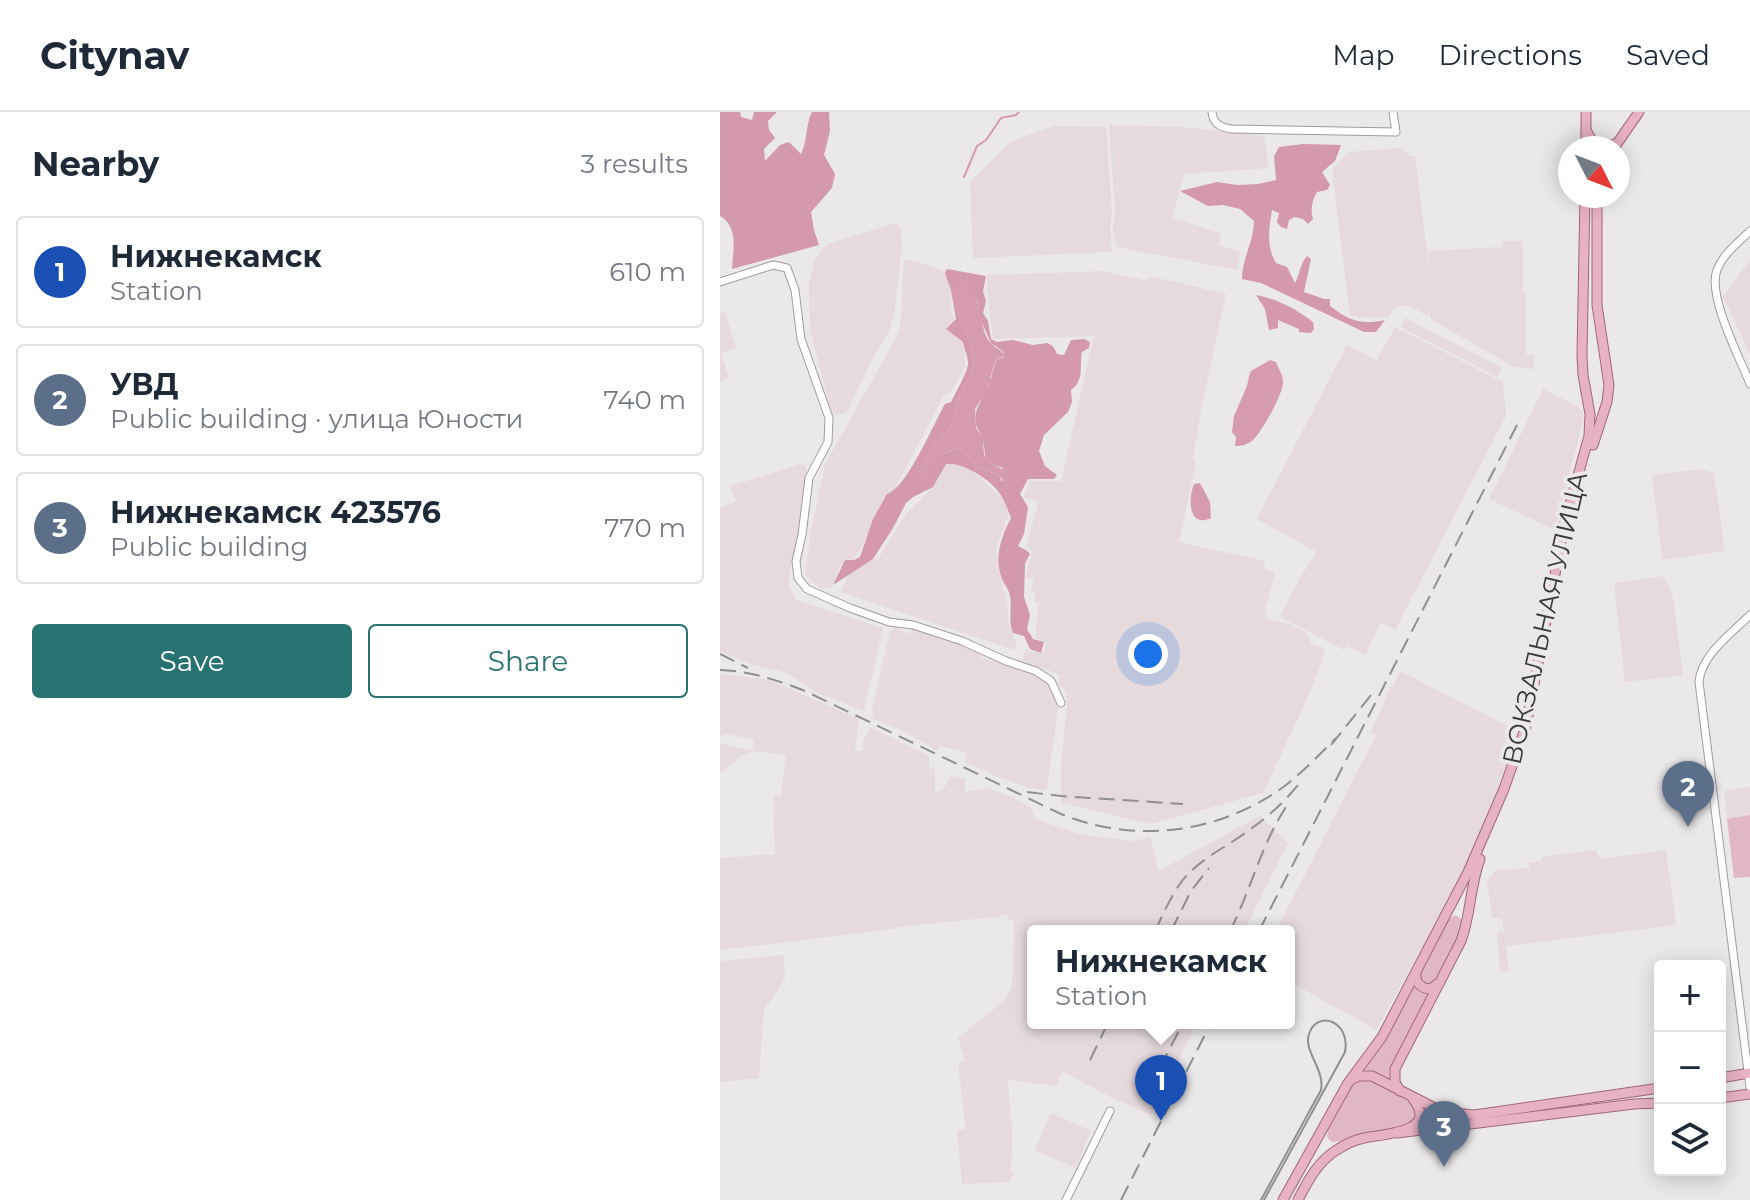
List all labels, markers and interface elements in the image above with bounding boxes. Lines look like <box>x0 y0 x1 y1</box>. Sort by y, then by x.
text: Citynav <box>40 32 189 79</box>
text: Map <box>1332 38 1394 72</box>
text: Directions <box>1438 38 1582 72</box>
text: Saved <box>1626 38 1710 72</box>
north arrow <box>1558 136 1630 208</box>
text: Nearby <box>32 143 159 185</box>
text: 3 results <box>581 148 688 180</box>
text: Нижнекамск <box>110 238 322 275</box>
text: 1 <box>55 256 65 288</box>
text: 610 m <box>609 256 686 288</box>
text: Station <box>110 275 203 307</box>
text: УВД <box>110 366 179 403</box>
text: 2 <box>52 384 68 416</box>
text: 740 m <box>604 384 686 416</box>
text: Public building · улица Юности <box>110 403 524 435</box>
street label: ВОКЗАЛЬНАЯ УЛИЦА <box>1496 468 1594 768</box>
text: Нижнекамск 423576 <box>110 494 441 531</box>
text: 3 <box>52 512 68 544</box>
text: 770 m <box>604 512 686 544</box>
text: Public building <box>110 531 308 563</box>
button: Save <box>32 624 352 698</box>
button: Share <box>368 624 688 698</box>
your location <box>1128 634 1168 674</box>
pin: 2 <box>1662 761 1714 827</box>
popup <box>1027 925 1295 1029</box>
text: Нижнекамск <box>1055 943 1267 980</box>
map controls <box>1654 960 1726 1176</box>
button: + <box>1654 960 1726 1032</box>
text: Station <box>1055 980 1148 1012</box>
button: − <box>1654 1032 1726 1104</box>
pin: 1 <box>1135 1055 1187 1121</box>
pin: 3 <box>1418 1101 1470 1167</box>
button: layers <box>1654 1104 1726 1176</box>

